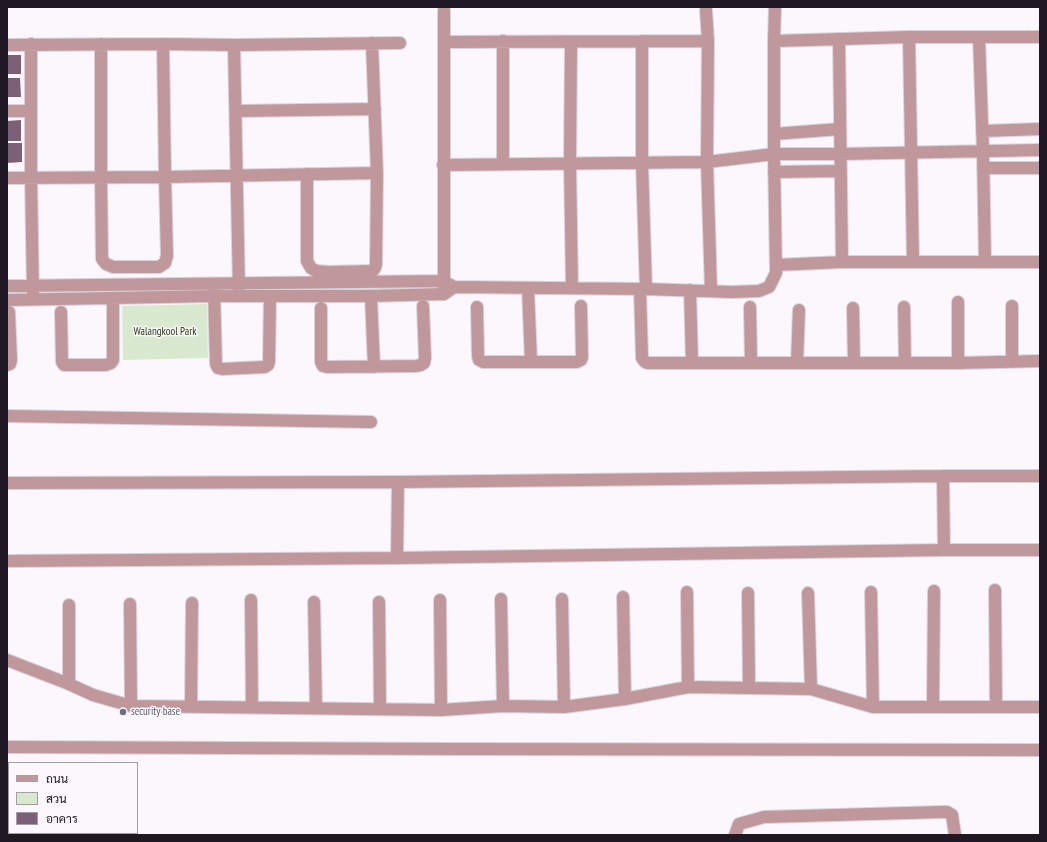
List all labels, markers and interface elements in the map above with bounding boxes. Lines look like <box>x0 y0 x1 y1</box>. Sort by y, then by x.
park label: Walangkool Park <box>134 325 196 339</box>
place label: security base <box>131 705 180 719</box>
marker: security base <box>118 707 128 717</box>
legend <box>8 762 138 834</box>
text: ถนน <box>46 771 68 786</box>
text: สวน <box>46 791 67 806</box>
text: อาคาร <box>46 811 78 826</box>

